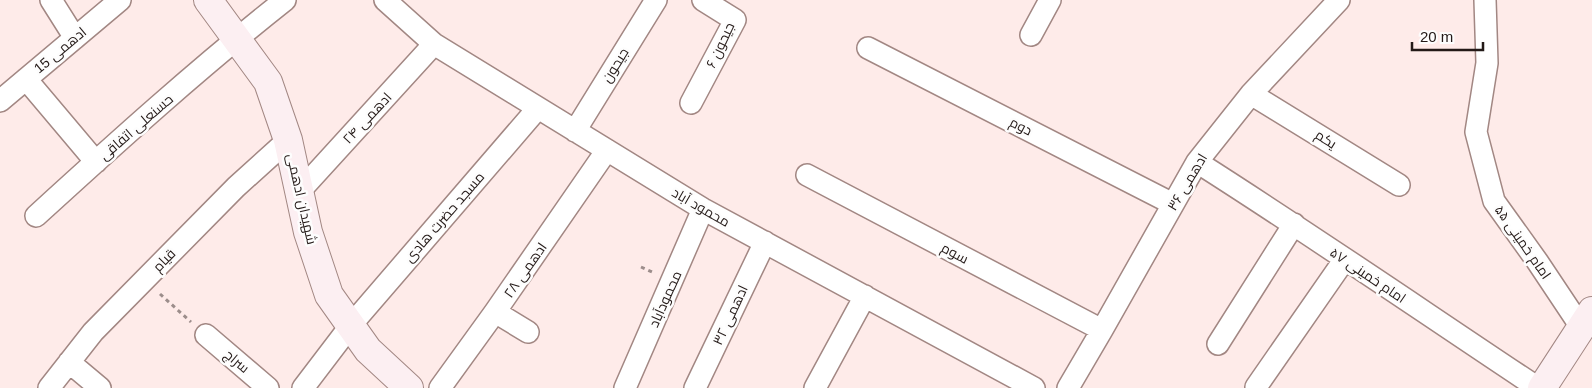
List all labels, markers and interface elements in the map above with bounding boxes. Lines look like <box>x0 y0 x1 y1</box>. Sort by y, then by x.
street label: جیحون ۶ <box>703 20 737 70</box>
scale bar <box>1412 20 1483 52</box>
street label: ادهمی 15 <box>31 24 89 76</box>
text: 20 m <box>1420 28 1453 45</box>
street label: جیحون <box>598 45 632 85</box>
street label: ادهمی ۲۴ <box>339 89 395 147</box>
street label: حسنعلی اتفاقی <box>96 91 176 163</box>
street label: دوم <box>1006 114 1035 140</box>
street label: یکم <box>1311 126 1340 153</box>
street label: ادهمی ۳۶ <box>1164 151 1210 213</box>
street label: شهیدان ادهمی <box>284 152 320 246</box>
street label: مسجد حضرت هادی <box>401 169 487 265</box>
street label: محمود آباد <box>669 184 733 230</box>
street label: امام خمینی ۵۵ <box>1490 202 1554 283</box>
street label: ادهمی ۲۸ <box>500 239 550 301</box>
street label: سوم <box>938 239 971 269</box>
street label: امام خمینی ۵۷ <box>1326 244 1409 308</box>
street label: قیام <box>149 245 180 276</box>
street label: محمودآباد <box>645 268 685 330</box>
street label: ادهمی ۳۲ <box>709 283 751 347</box>
street label: سراج <box>221 346 253 377</box>

